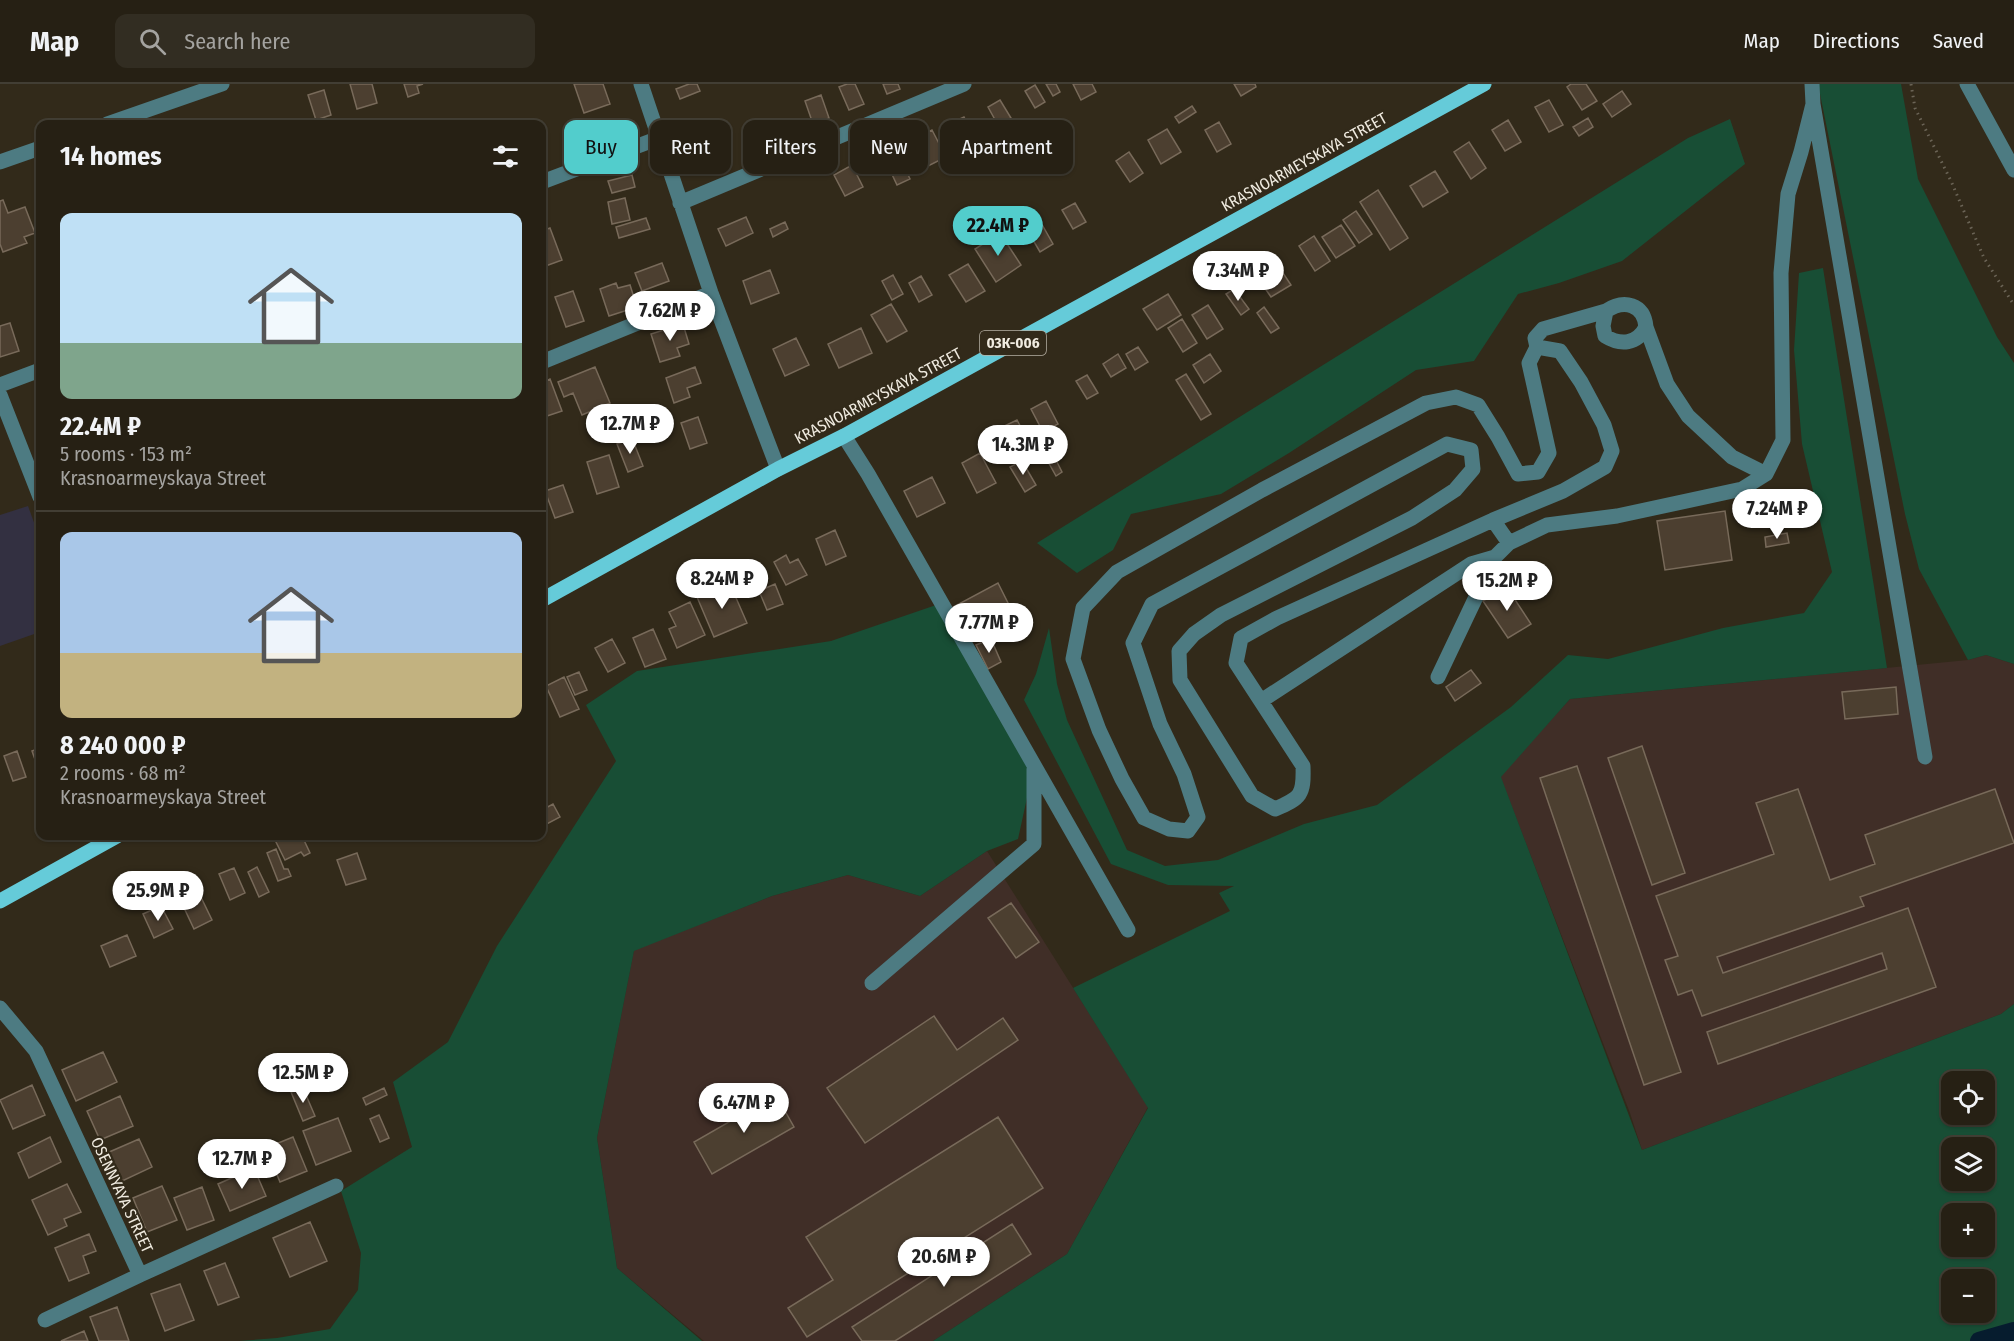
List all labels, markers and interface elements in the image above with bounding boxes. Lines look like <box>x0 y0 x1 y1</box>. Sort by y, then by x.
search box <box>115 14 535 68</box>
text: Map <box>30 25 79 58</box>
icon: search <box>136 25 169 58</box>
text: Search here <box>184 28 290 55</box>
text: Map <box>1743 28 1780 54</box>
text: Directions <box>1813 28 1900 54</box>
text: Saved <box>1933 28 1984 54</box>
street label: KRASNOARMEYSKAYA STREET <box>1218 108 1391 215</box>
chip: Buy <box>564 120 638 174</box>
chip: Rent <box>650 120 731 174</box>
chip: Filters <box>743 120 838 174</box>
chip: New <box>850 120 928 174</box>
chip: Apartment <box>940 120 1073 174</box>
icon: filters <box>489 140 522 173</box>
text: 14 homes <box>60 141 162 172</box>
pin: 22.4M ₽ <box>943 206 1053 257</box>
text: 22.4M ₽ <box>967 213 1029 237</box>
pin: 7.34M ₽ <box>1183 251 1293 302</box>
icon: home <box>237 252 345 360</box>
text: 7.34M ₽ <box>1207 258 1269 282</box>
pin: 7.62M ₽ <box>615 291 725 342</box>
text: 7.62M ₽ <box>639 298 701 322</box>
road number: 03К-006 <box>980 331 1046 355</box>
street label: KRASNOARMEYSKAYA STREET <box>791 344 965 448</box>
pin: 12.7M ₽ <box>575 404 685 455</box>
text: 22.4M ₽ <box>60 411 141 442</box>
text: 12.7M ₽ <box>600 411 660 435</box>
pin: 14.3M ₽ <box>968 425 1078 476</box>
text: 14.3M ₽ <box>992 432 1054 456</box>
text: 5 rooms · 153 m² <box>60 442 192 466</box>
text: Krasnoarmeyskaya Street <box>60 466 266 490</box>
pin: 7.24M ₽ <box>1722 489 1832 540</box>
text: 7.24M ₽ <box>1746 496 1808 520</box>
pin: 8.24M ₽ <box>667 559 777 610</box>
pin: 15.2M ₽ <box>1452 561 1562 612</box>
text: 8.24M ₽ <box>690 566 754 590</box>
text: 15.2M ₽ <box>1476 568 1538 592</box>
icon: home <box>237 571 345 679</box>
pin: 7.77M ₽ <box>934 603 1044 654</box>
text: 7.77M ₽ <box>959 610 1019 634</box>
text: 8 240 000 ₽ <box>60 730 186 761</box>
text: 2 rooms · 68 m² <box>60 761 186 785</box>
text: Krasnoarmeyskaya Street <box>60 785 266 809</box>
pin: 25.9M ₽ <box>103 871 213 922</box>
text: 25.9M ₽ <box>127 878 189 902</box>
pin: 12.5M ₽ <box>248 1053 358 1104</box>
text: 12.5M ₽ <box>272 1060 334 1084</box>
map controls <box>1941 1071 1995 1323</box>
button: locate <box>1941 1071 1995 1125</box>
pin: 6.47M ₽ <box>689 1083 799 1134</box>
text: 6.47M ₽ <box>713 1090 775 1114</box>
street label: OSENNYAYA STREET <box>87 1134 157 1256</box>
button: layers <box>1941 1137 1995 1191</box>
pin: 12.7M ₽ <box>187 1139 297 1190</box>
text: 12.7M ₽ <box>212 1146 272 1170</box>
button: + <box>1941 1203 1995 1257</box>
pin: 20.6M ₽ <box>889 1237 999 1288</box>
text: 20.6M ₽ <box>912 1244 976 1268</box>
button: − <box>1941 1269 1995 1323</box>

